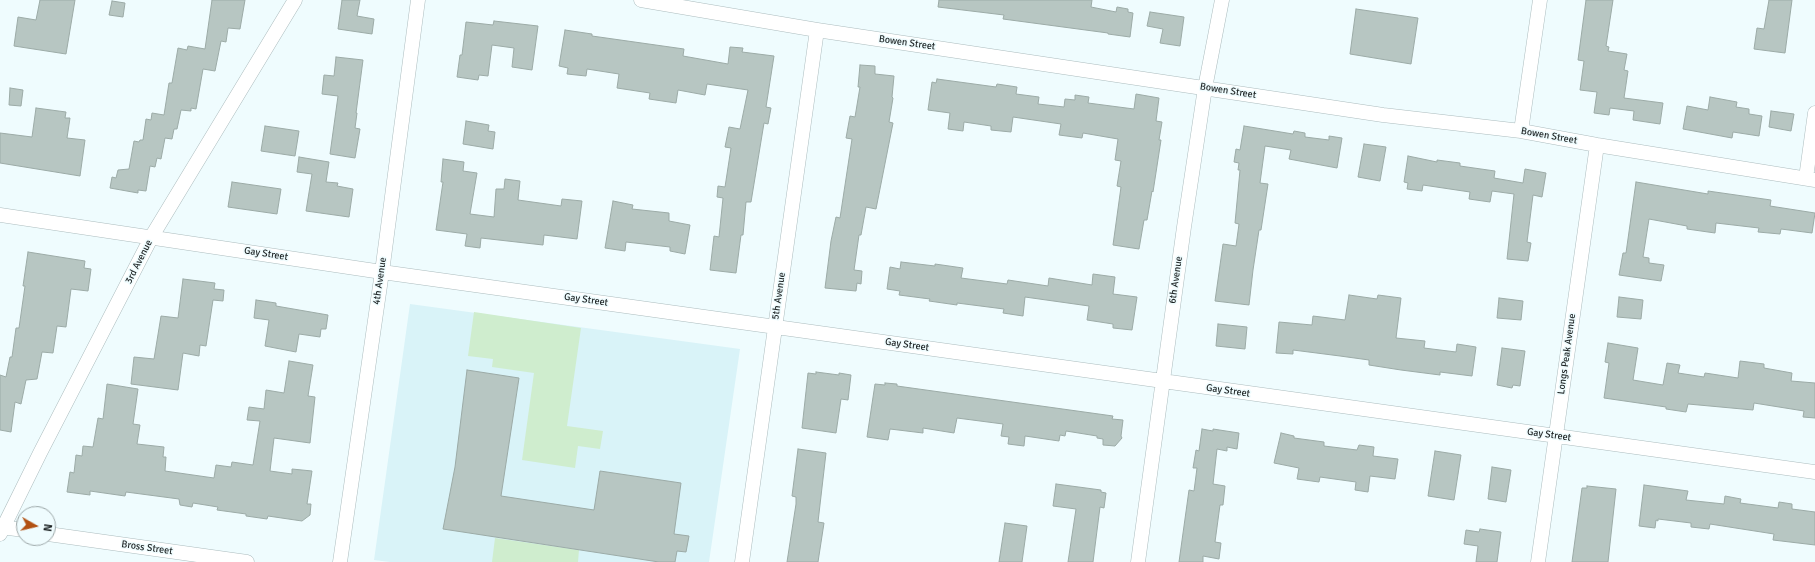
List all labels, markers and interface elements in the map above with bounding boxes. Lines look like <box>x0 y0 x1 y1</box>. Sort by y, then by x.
street label: Bowen Street <box>878 33 936 53</box>
street label: Bowen Street <box>1199 81 1257 101</box>
street label: Bowen Street <box>1520 125 1578 147</box>
street label: 3rd Avenue <box>123 238 155 286</box>
street label: Gay Street <box>243 245 289 263</box>
street label: 6th Avenue <box>1167 255 1185 305</box>
street label: 4th Avenue <box>371 256 389 306</box>
street label: 5th Avenue <box>770 271 788 321</box>
street label: Gay Street <box>563 291 609 309</box>
street label: Longs Peak Avenue <box>1555 313 1579 395</box>
street label: Gay Street <box>884 336 930 354</box>
street label: Gay Street <box>1205 382 1251 400</box>
street label: Gay Street <box>1526 426 1572 444</box>
north arrow <box>16 506 56 546</box>
text: N <box>40 523 54 532</box>
street label: Bross Street <box>121 538 173 558</box>

